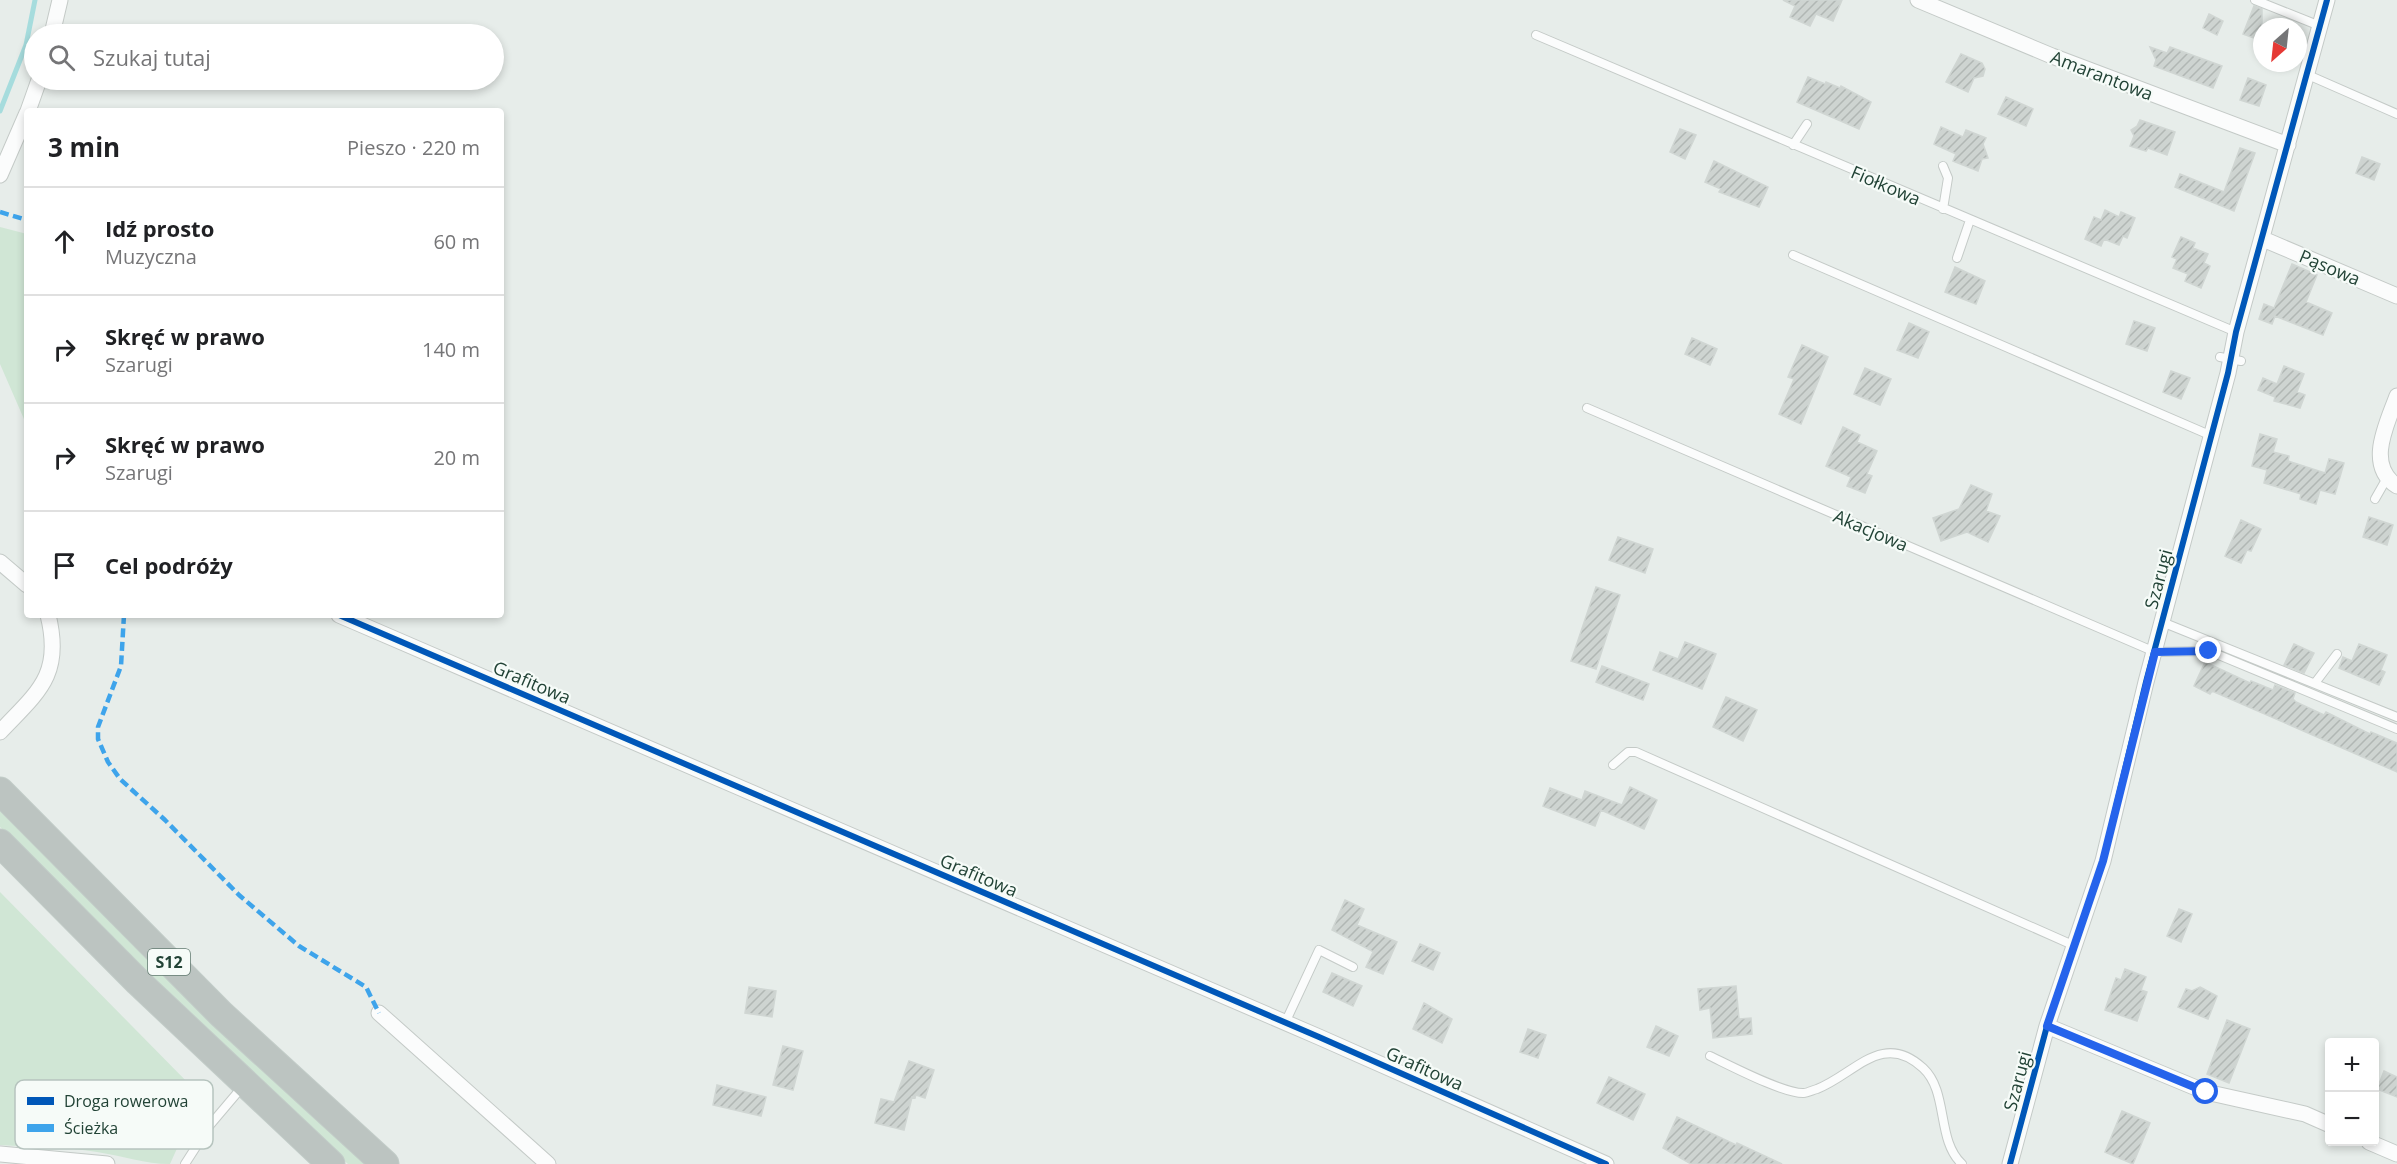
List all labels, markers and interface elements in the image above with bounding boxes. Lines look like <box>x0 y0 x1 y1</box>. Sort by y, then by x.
north arrow <box>2253 18 2307 72</box>
search box <box>24 24 504 90</box>
icon: search <box>45 41 78 74</box>
text: Szukaj tutaj <box>93 42 211 72</box>
street label: Amarantowa <box>2047 45 2157 105</box>
text: 3 min <box>48 129 120 165</box>
text: Pieszo · 220 m <box>347 134 480 161</box>
street label: Fiołkowa <box>1848 160 1924 210</box>
text: Idź prosto <box>105 213 214 243</box>
icon: ahead <box>48 225 81 258</box>
text: 60 m <box>433 228 480 255</box>
text: Muzyczna <box>105 243 197 270</box>
street label: Pąsowa <box>2296 243 2364 291</box>
text: Skręć w prawo <box>105 321 265 351</box>
icon: right <box>48 333 81 366</box>
text: 140 m <box>422 336 480 363</box>
text: Szarugi <box>105 351 173 378</box>
text: Skręć w prawo <box>105 429 265 459</box>
icon: right <box>48 441 81 474</box>
text: 20 m <box>433 444 480 471</box>
text: Szarugi <box>105 459 173 486</box>
street label: Akacjowa <box>1830 504 1912 556</box>
street label: Szarugi <box>2139 546 2177 612</box>
icon: arrive <box>48 549 81 582</box>
text: Cel podróży <box>105 550 233 580</box>
route end <box>2195 637 2221 663</box>
street label: Grafitowa <box>489 655 575 709</box>
street label: Grafitowa <box>936 848 1022 902</box>
road number: S12 <box>148 949 190 975</box>
map controls <box>2325 1038 2379 1146</box>
button: + <box>2325 1038 2379 1092</box>
street label: Grafitowa <box>1383 1040 1467 1096</box>
street label: Szarugi <box>1998 1048 2036 1114</box>
route start <box>2192 1078 2218 1104</box>
legend <box>15 1080 213 1149</box>
text: Droga rowerowa <box>64 1090 189 1112</box>
button: − <box>2325 1092 2379 1146</box>
text: Ścieżka <box>64 1117 118 1139</box>

